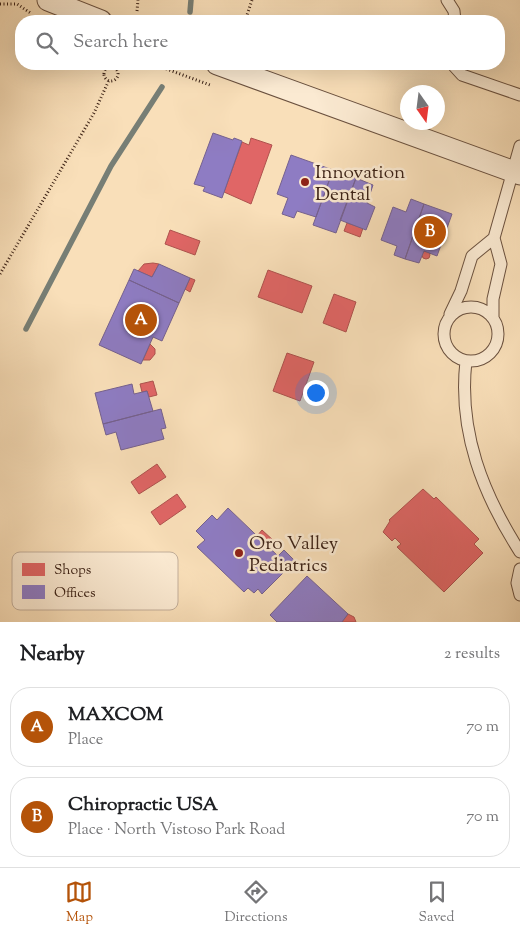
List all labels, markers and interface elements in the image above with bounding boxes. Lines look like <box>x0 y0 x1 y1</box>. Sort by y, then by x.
search box <box>15 15 505 70</box>
icon: search <box>33 29 61 57</box>
text: Search here <box>73 29 168 56</box>
north arrow <box>400 85 445 130</box>
place label: Innovation Dental <box>315 160 405 209</box>
marker: Innovation Dental <box>299 176 311 188</box>
pin: B <box>414 213 446 251</box>
pin: A <box>125 301 157 339</box>
your location <box>303 380 329 406</box>
place label: Oro Valley Pediatrics <box>249 531 339 580</box>
marker: Oro Valley Pediatrics <box>233 547 245 559</box>
legend <box>12 552 178 610</box>
text: Shops <box>54 561 91 581</box>
text: Offices <box>54 584 96 604</box>
text: Nearby <box>20 640 85 670</box>
text: 2 results <box>444 643 500 666</box>
text: MAXCOM <box>68 702 163 729</box>
text: A <box>31 716 44 739</box>
text: 70 m <box>466 716 499 739</box>
text: Place <box>68 729 103 752</box>
text: Chiropractic USA <box>68 792 218 819</box>
text: B <box>32 806 42 829</box>
text: 70 m <box>466 806 499 829</box>
text: Place · North Vistoso Park Road <box>68 819 285 842</box>
tab: Map <box>65 878 93 928</box>
tab: Directions <box>224 878 288 928</box>
tab: Saved <box>419 878 454 928</box>

